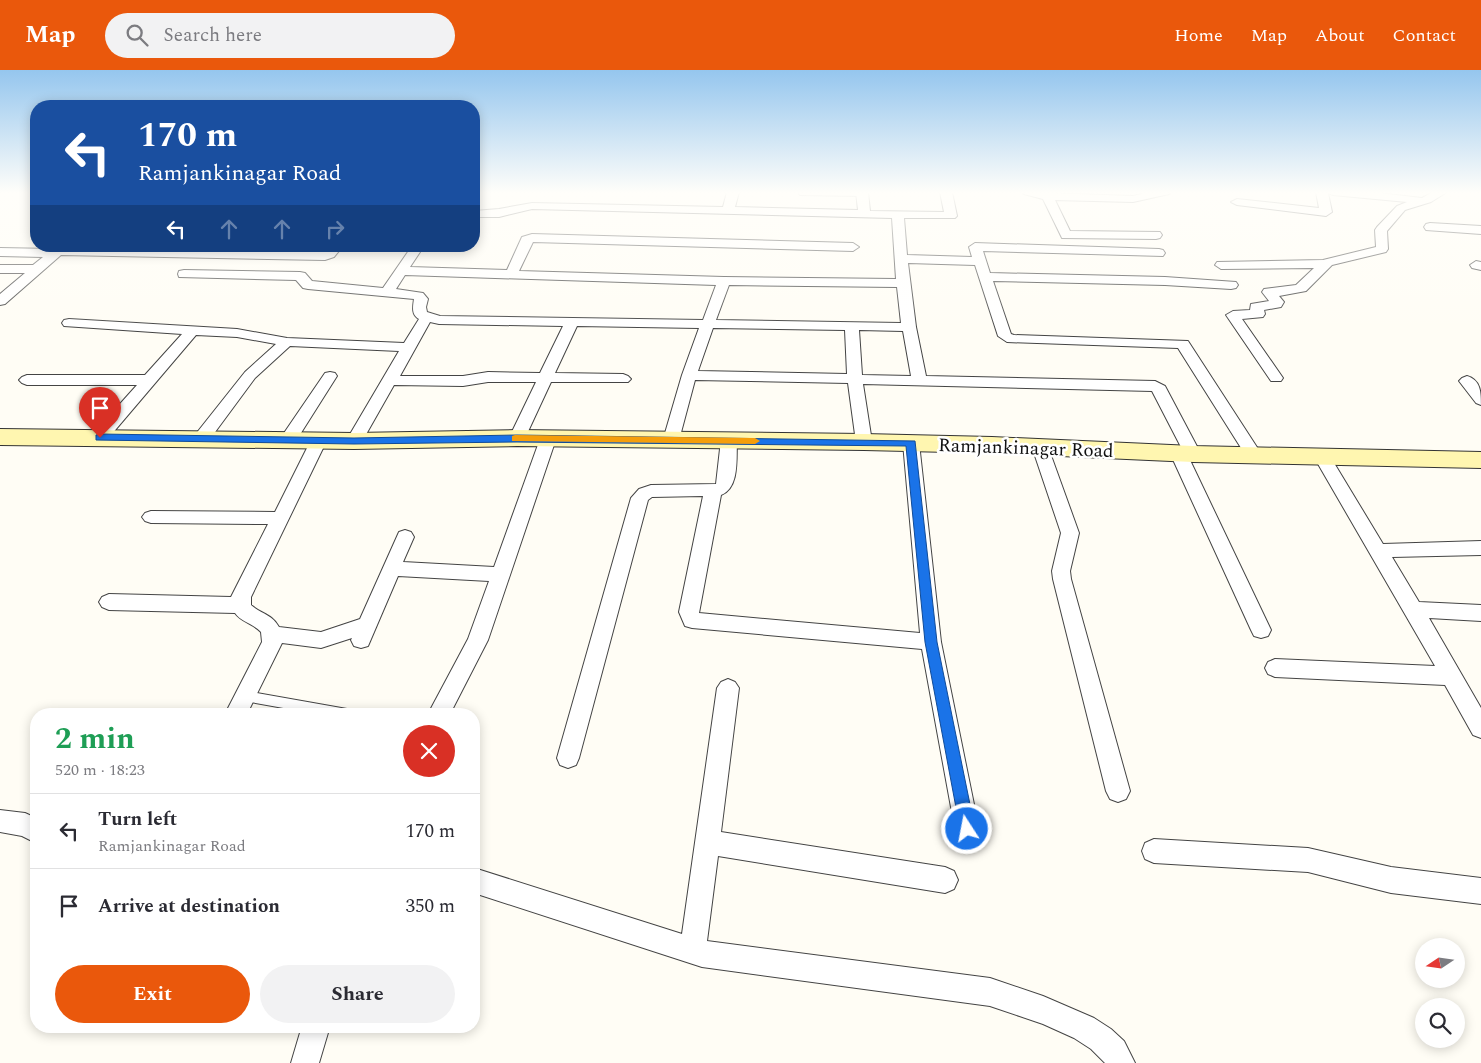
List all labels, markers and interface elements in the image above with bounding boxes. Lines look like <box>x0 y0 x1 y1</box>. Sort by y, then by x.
search box <box>105 13 455 58</box>
text: Map <box>25 17 75 53</box>
icon: search <box>123 21 151 49</box>
text: Search here <box>163 21 262 50</box>
text: Home <box>1174 22 1223 49</box>
text: Map <box>1251 22 1287 49</box>
text: About <box>1315 22 1365 49</box>
text: Contact <box>1393 22 1456 49</box>
text: 170 m <box>138 109 237 162</box>
icon: left <box>55 120 120 185</box>
text: Ramjankinagar Road <box>138 157 341 190</box>
icon: left <box>162 215 190 243</box>
icon: ahead <box>215 215 243 243</box>
icon: ahead <box>268 215 296 243</box>
icon: right <box>321 215 349 243</box>
pin <box>79 387 121 438</box>
icon: arrive <box>86 394 114 422</box>
street label: Ramjankinagar Road <box>938 431 1114 466</box>
text: 2 min <box>55 716 135 762</box>
button: close <box>403 725 455 777</box>
text: 520 m · 18:23 <box>55 758 145 782</box>
position arrow <box>940 802 992 854</box>
text: Turn left <box>98 805 177 834</box>
icon: left <box>55 817 83 845</box>
text: 170 m <box>405 817 455 846</box>
text: Ramjankinagar Road <box>98 834 246 858</box>
icon: arrive <box>55 892 83 920</box>
text: Arrive at destination <box>98 892 280 921</box>
text: 350 m <box>405 892 455 921</box>
north arrow <box>1415 938 1465 988</box>
map controls <box>1415 938 1465 1048</box>
button: Exit <box>55 965 250 1023</box>
button: Share <box>260 965 455 1023</box>
button: search <box>1415 998 1465 1048</box>

